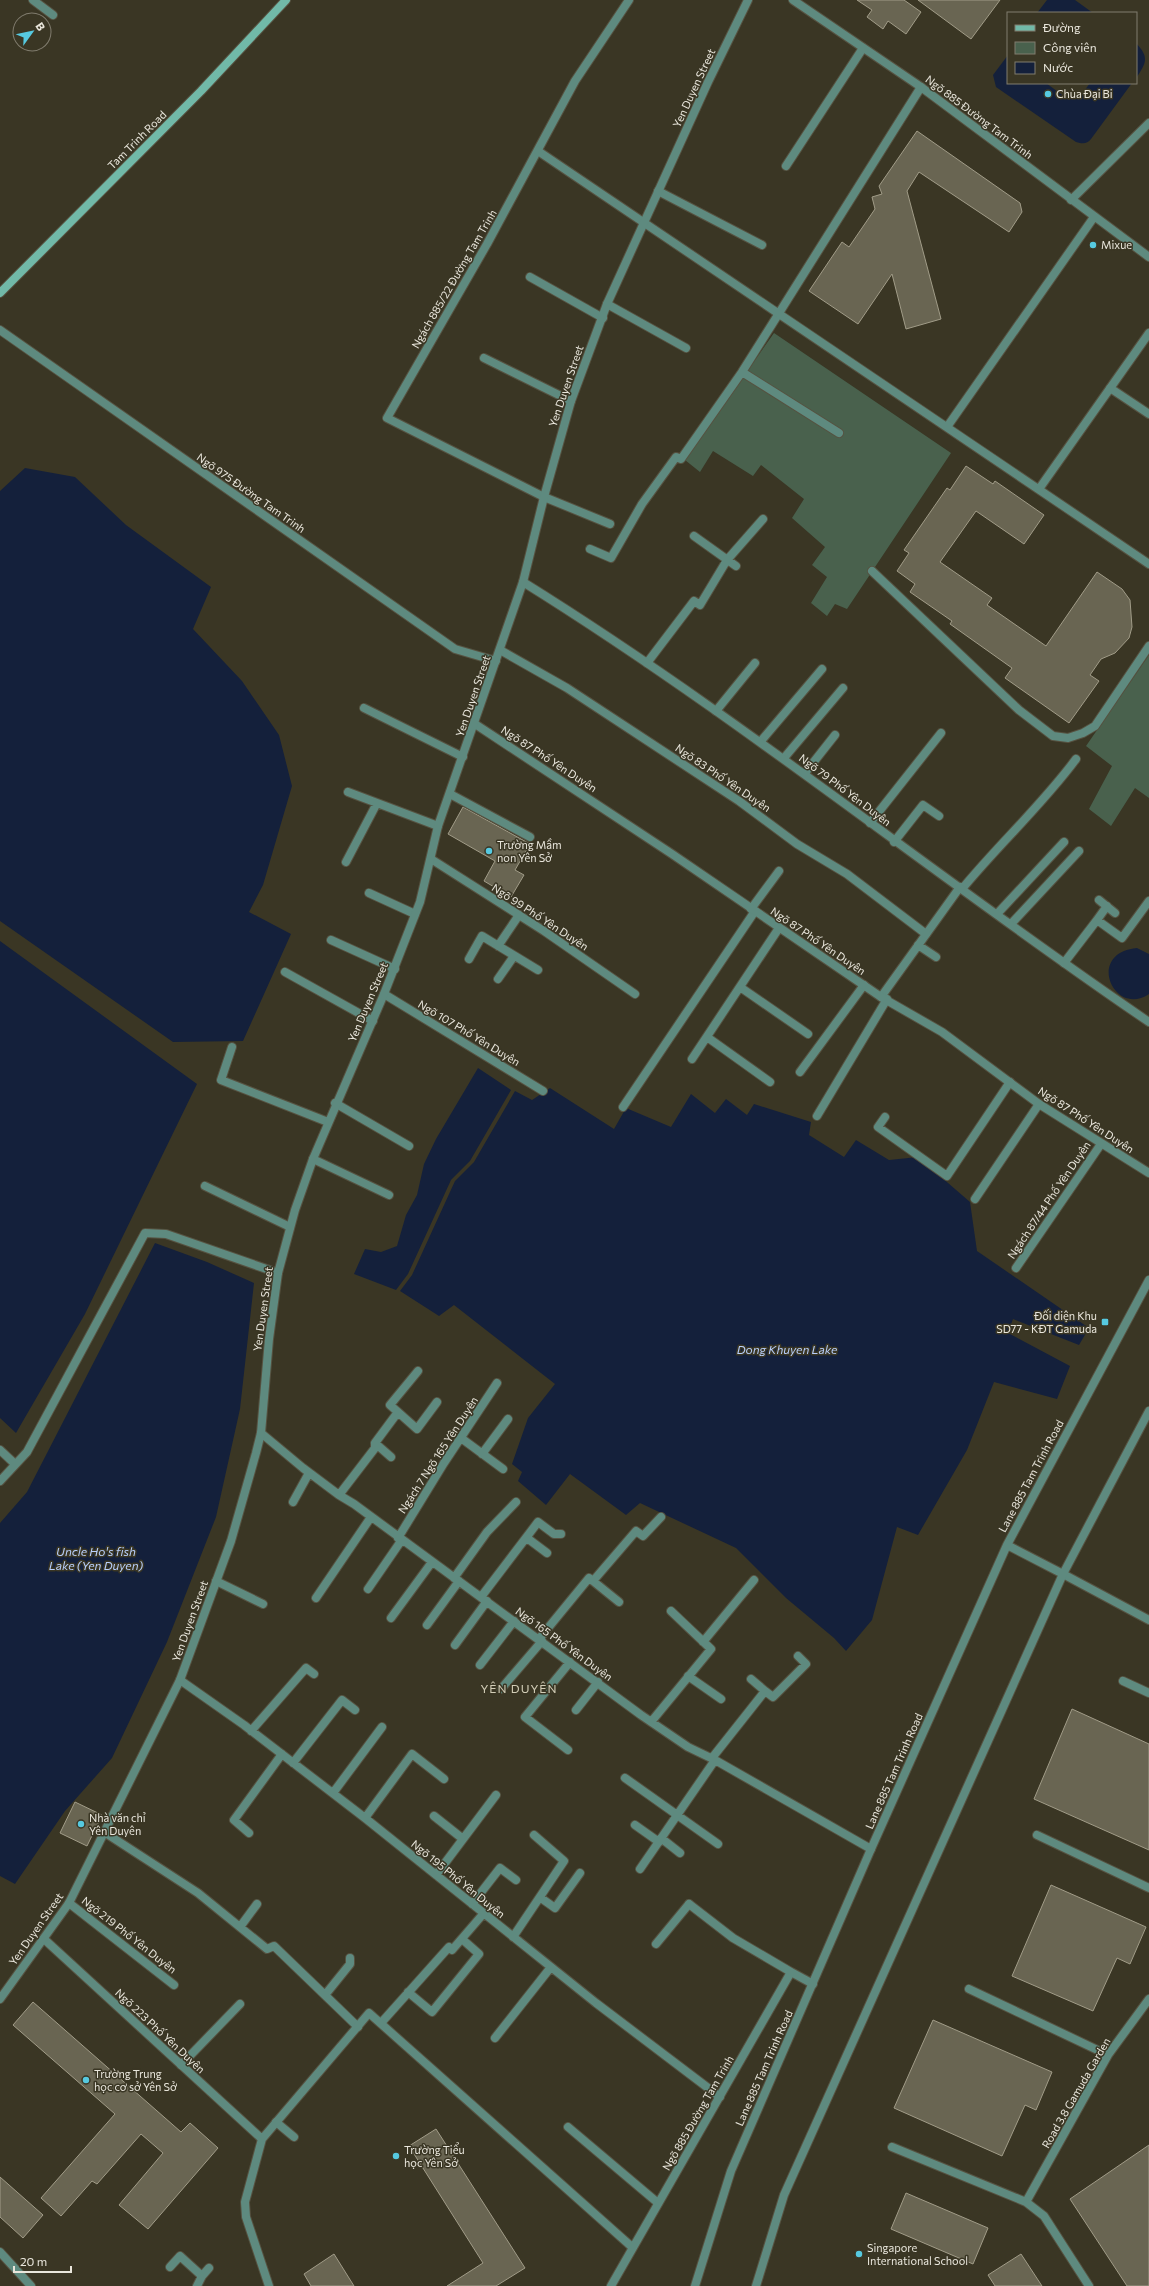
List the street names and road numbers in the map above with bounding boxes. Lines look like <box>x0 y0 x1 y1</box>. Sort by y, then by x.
street label: Yen Duyen Street <box>670 46 718 129</box>
street label: Ngõ 885 Đường Tam Trinh <box>923 72 1035 161</box>
street label: Tam Trinh Road <box>105 108 169 172</box>
street label: Ngách 885/22 Đường Tam Trinh <box>408 207 499 351</box>
street label: Yen Duyen Street <box>545 343 586 428</box>
street label: Ngõ 975 Đường Tam Trinh <box>194 450 308 535</box>
street label: Yen Duyen Street <box>452 653 493 738</box>
street label: Ngõ 87 Phố Yên Duyên <box>499 723 600 794</box>
street label: Ngõ 83 Phố Yên Duyên <box>673 741 773 814</box>
street label: Ngõ 79 Phố Yên Duyên <box>797 751 894 828</box>
street label: Ngõ 99 Phố Yên Duyên <box>490 881 591 953</box>
street label: Ngõ 87 Phố Yên Duyên <box>768 904 868 977</box>
street label: Yen Duyen Street <box>345 960 390 1044</box>
street label: Ngõ 107 Phố Yên Duyên <box>416 997 523 1068</box>
street label: Ngõ 87 Phố Yên Duyên <box>1036 1084 1137 1155</box>
street label: Ngách 87/44 Phố Yên Duyên <box>1004 1139 1093 1261</box>
street label: Yen Duyen Street <box>250 1265 275 1352</box>
street label: Ngách 7 Ngõ 165 Yên Duyên <box>395 1394 480 1516</box>
street label: Lane 885 Tam Trinh Road <box>995 1417 1066 1534</box>
street label: Yen Duyen Street <box>169 1578 210 1663</box>
street label: Ngõ 165 Phố Yên Duyên <box>513 1604 615 1683</box>
street label: Lane 885 Tam Trinh Road <box>862 1711 925 1831</box>
street label: Ngõ 195 Phố Yên Duyên <box>409 1837 508 1920</box>
street label: Yen Duyen Street <box>6 1890 66 1967</box>
street label: Ngõ 219 Phố Yên Duyên <box>79 1894 179 1976</box>
street label: Ngõ 223 Phố Yên Duyên <box>113 1986 208 2075</box>
street label: Lane 885 Tam Trinh Road <box>732 2008 795 2128</box>
street label: Road 3.8 Gamuda Garden <box>1039 2035 1113 2150</box>
street label: Ngõ 885 Đường Tam Trinh <box>659 2053 736 2173</box>

